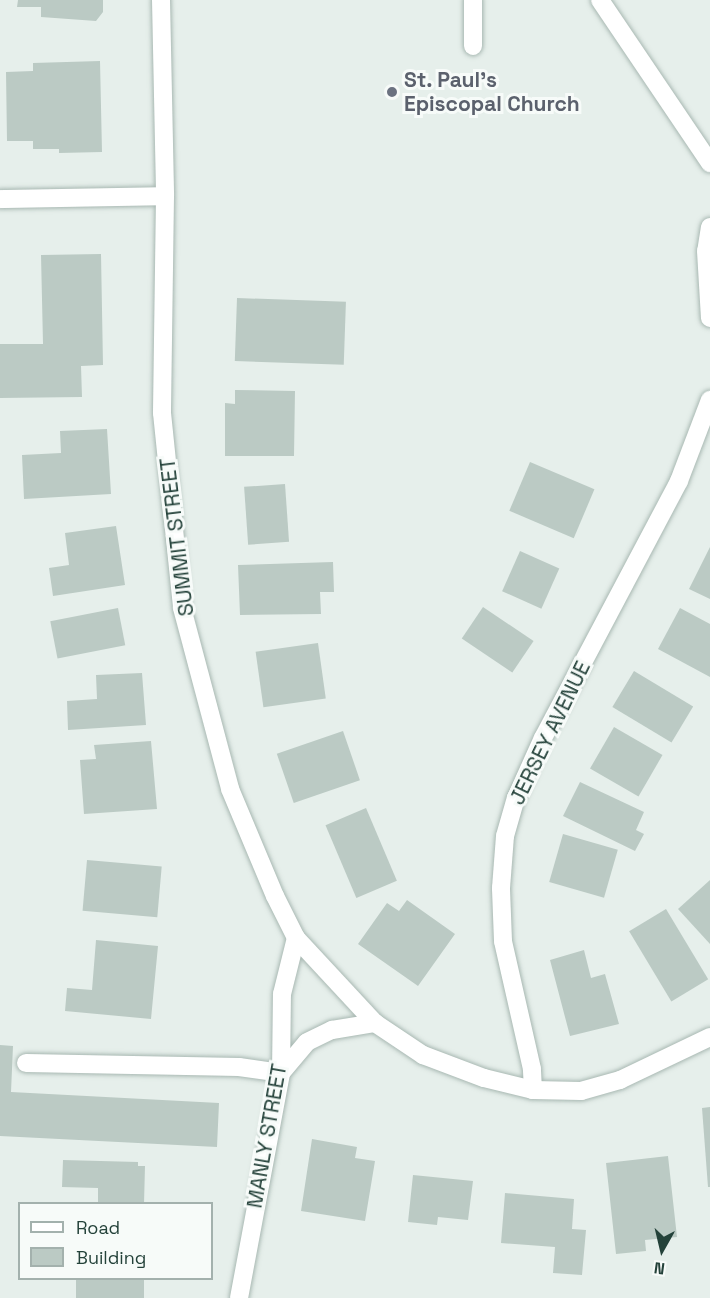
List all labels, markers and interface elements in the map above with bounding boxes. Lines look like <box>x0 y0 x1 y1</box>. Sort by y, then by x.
place label: St. Paul's Episcopal Church <box>404 67 580 117</box>
marker: St. Paul's Episcopal Church <box>385 85 399 99</box>
street label: SUMMIT STREET <box>155 456 199 618</box>
street label: JERSEY AVENUE <box>504 657 596 809</box>
street label: MANLY STREET <box>242 1062 292 1210</box>
legend <box>18 1202 213 1280</box>
text: Road <box>76 1216 120 1239</box>
north arrow <box>632 1220 692 1280</box>
text: Building <box>76 1246 146 1269</box>
text: N <box>653 1257 666 1279</box>

